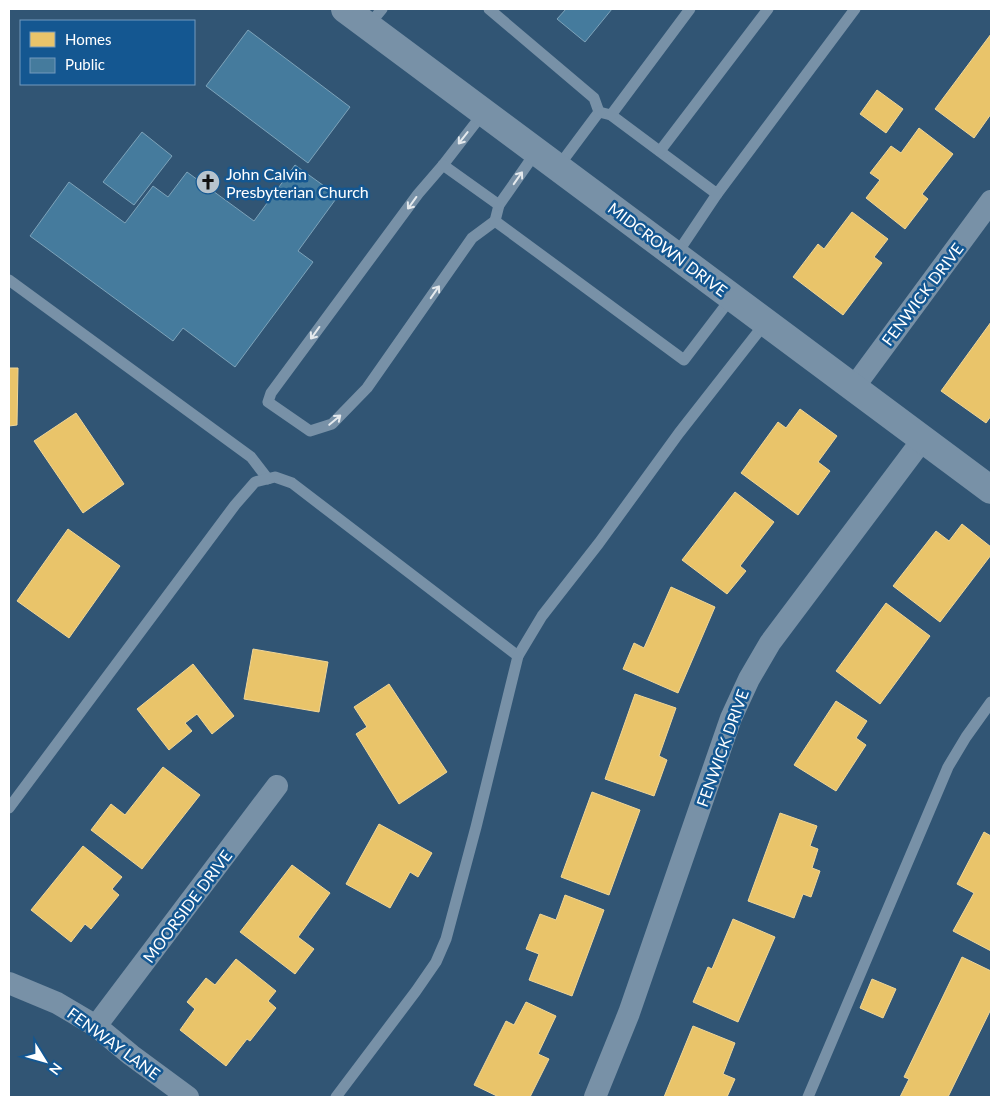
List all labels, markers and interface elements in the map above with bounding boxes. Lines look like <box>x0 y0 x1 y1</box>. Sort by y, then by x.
legend <box>20 20 195 85</box>
text: Homes <box>65 30 111 48</box>
text: Public <box>65 55 105 73</box>
one-way arrow <box>458 131 468 145</box>
place label: John Calvin Presbyterian Church <box>226 164 369 201</box>
church icon: John Calvin Presbyterian Church <box>195 169 221 195</box>
one-way arrow <box>513 171 523 185</box>
one-way arrow <box>407 196 417 210</box>
street label: MIDCROWN DRIVE <box>605 198 731 300</box>
street label: FENWICK DRIVE <box>877 239 967 349</box>
one-way arrow <box>430 285 440 299</box>
one-way arrow <box>310 326 321 339</box>
one-way arrow <box>329 414 342 425</box>
street label: FENWICK DRIVE <box>692 687 752 809</box>
street label: MOORSIDE DRIVE <box>139 846 235 966</box>
street label: FENWAY LANE <box>64 1003 164 1083</box>
north arrow <box>20 1036 70 1086</box>
text: N <box>46 1060 66 1079</box>

